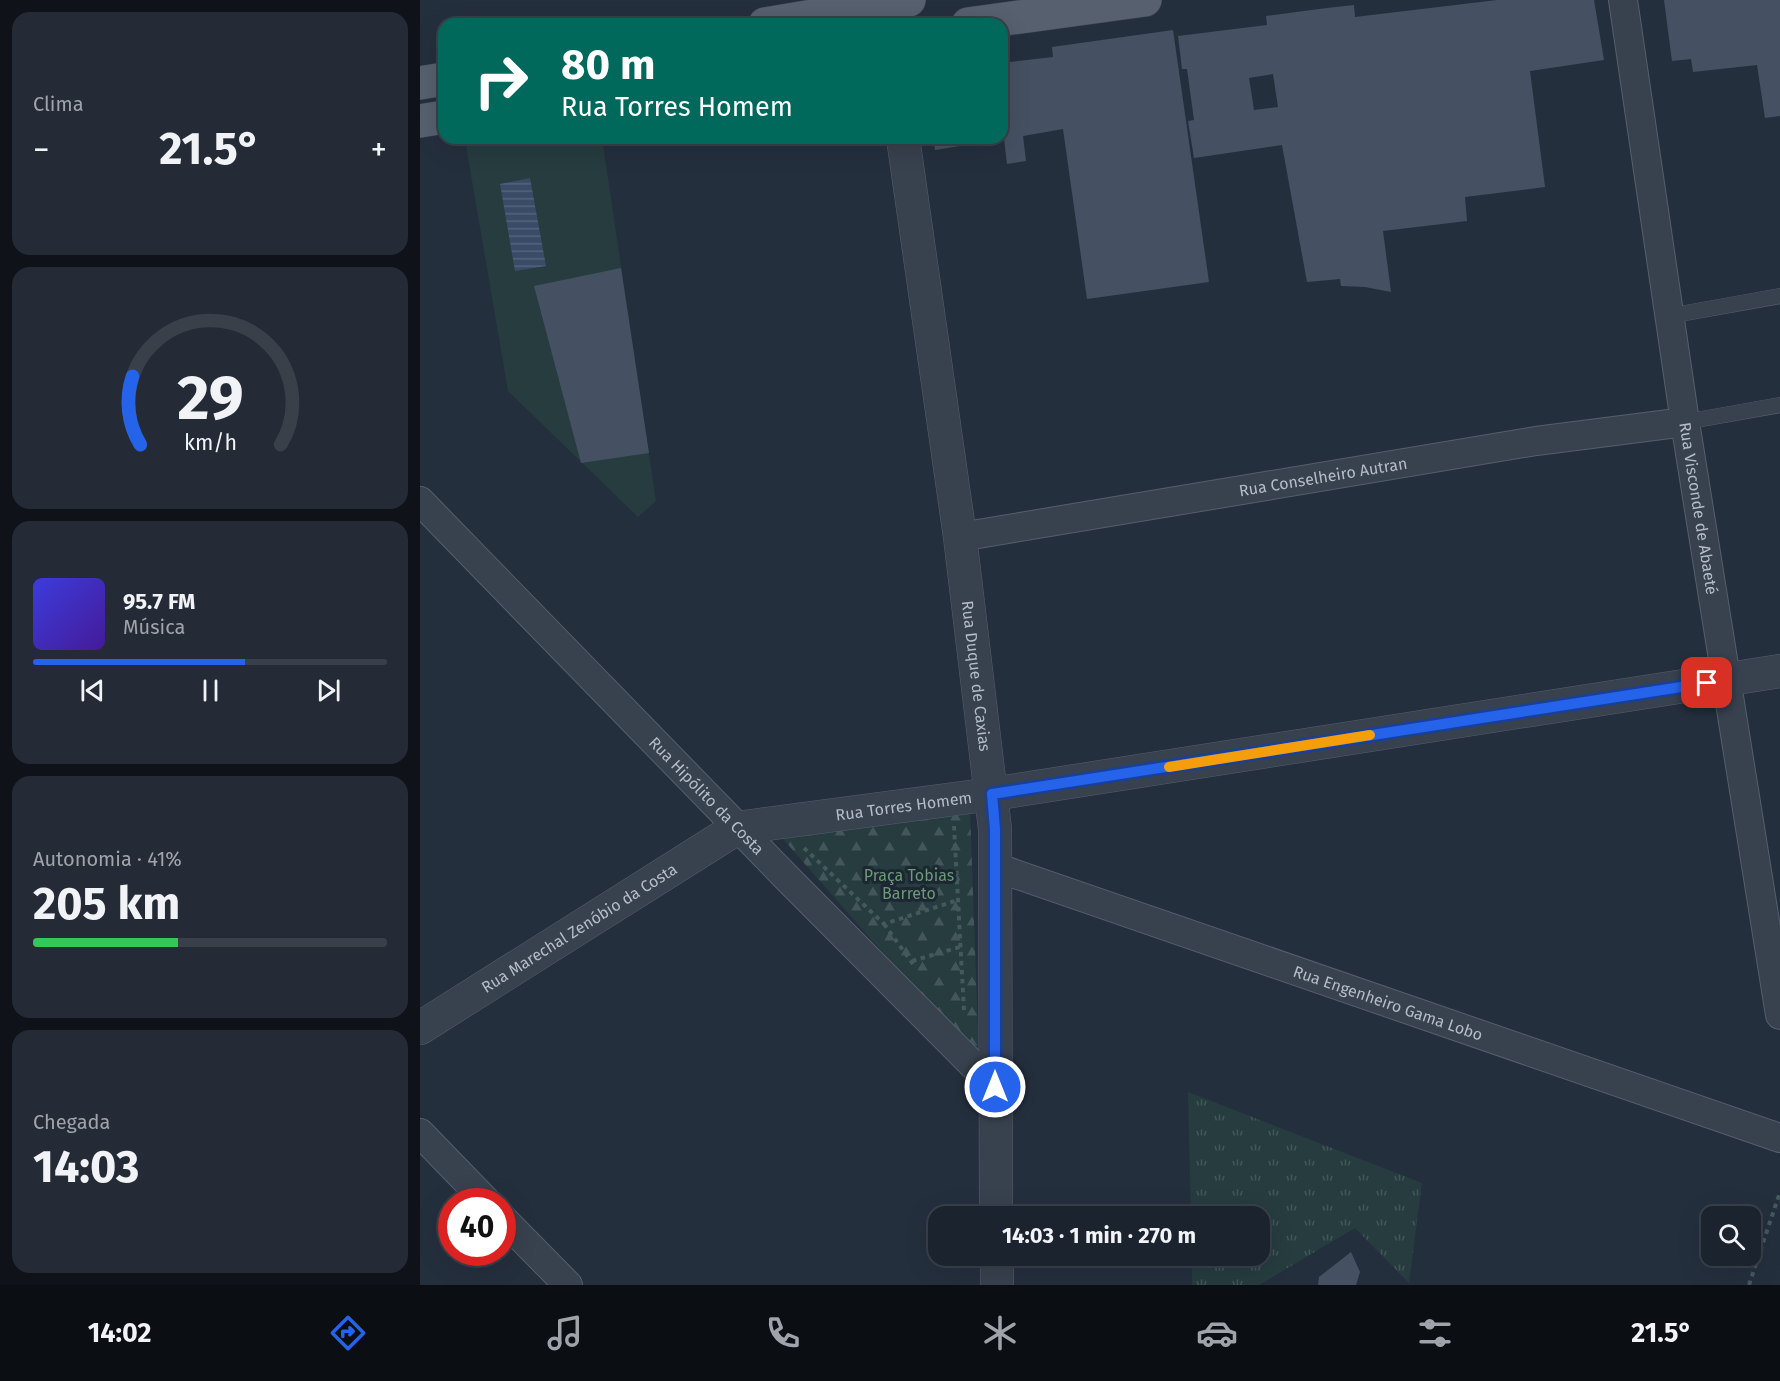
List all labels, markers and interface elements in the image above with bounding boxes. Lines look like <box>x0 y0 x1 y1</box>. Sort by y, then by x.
text: 80 m <box>561 40 655 90</box>
icon: right <box>462 42 540 120</box>
text: Rua Torres Homem <box>561 91 793 123</box>
text: Clima <box>33 92 84 116</box>
text: 21.5° <box>159 122 261 176</box>
text: − <box>33 130 50 170</box>
text: + <box>371 130 387 170</box>
text: 29 <box>177 361 243 436</box>
street label: Rua Visconde de Abaeté <box>1676 421 1722 596</box>
text: km/h <box>183 430 237 456</box>
street label: Rua Conselheiro Autran <box>1237 453 1409 500</box>
text: 95.7 FM <box>123 588 195 615</box>
street label: Rua Duque de Caxias <box>958 599 995 752</box>
text: Música <box>123 615 185 639</box>
pin <box>1681 657 1732 708</box>
icon: arrive <box>1690 666 1723 699</box>
icon: previous <box>76 674 109 707</box>
icon: pause <box>194 674 227 707</box>
icon: next <box>312 674 345 707</box>
street label: Rua Hipólito da Costa <box>645 733 768 858</box>
street label: Rua Torres Homem <box>834 787 973 824</box>
text: Autonomia · 41% <box>33 847 182 871</box>
street label: Rua Marechal Zenóbio da Costa <box>478 859 680 996</box>
park label: Praça Tobias Barreto <box>864 866 954 903</box>
text: 205 km <box>33 877 180 931</box>
street label: Rua Engenheiro Gama Lobo <box>1291 961 1485 1044</box>
position arrow <box>963 1055 1027 1119</box>
text: Chegada <box>33 1110 110 1134</box>
text: 14:03 <box>33 1140 139 1194</box>
speed limit sign: 40 <box>438 1188 516 1266</box>
map controls <box>1701 1206 1761 1266</box>
button: search <box>1701 1206 1761 1266</box>
text: 14:03 · 1 min · 270 m <box>1002 1222 1196 1249</box>
icon: directions <box>327 1312 369 1354</box>
icon: music <box>544 1312 586 1354</box>
icon: phone <box>762 1312 804 1354</box>
icon: climate <box>979 1312 1021 1354</box>
icon: car <box>1196 1312 1238 1354</box>
icon: filters <box>1414 1312 1456 1354</box>
text: 14:02 <box>88 1317 151 1349</box>
text: 21.5° <box>1631 1317 1692 1349</box>

